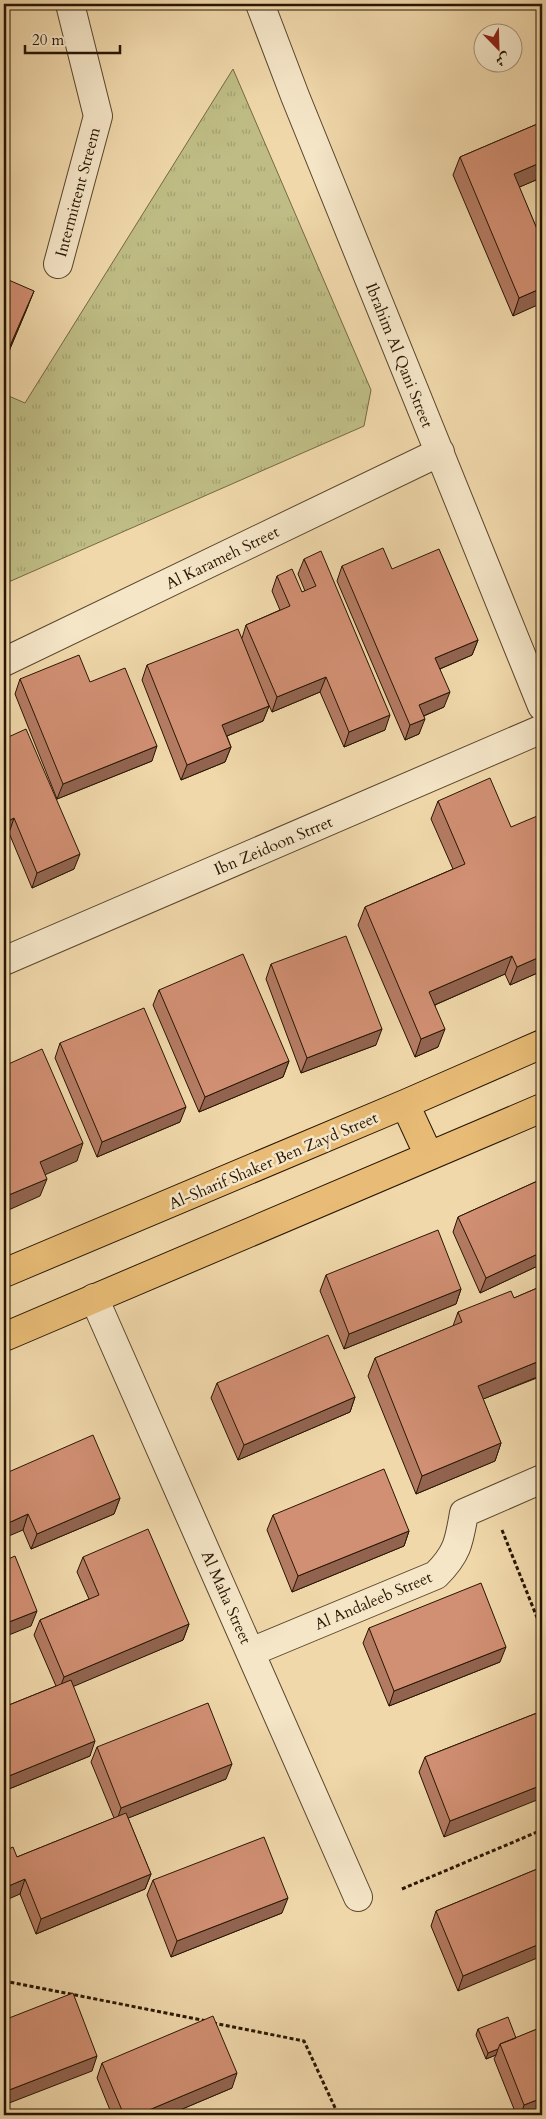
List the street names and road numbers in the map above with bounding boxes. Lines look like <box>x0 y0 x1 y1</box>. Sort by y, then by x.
street label: Intermittent Streem <box>50 124 106 260</box>
street label: Ibrahim Al Qani Street <box>360 280 438 431</box>
street label: Al Karameh Street <box>162 521 283 595</box>
street label: Ibn Zeidoon Strret <box>211 811 336 881</box>
street label: Al-Sharif Shaker Ben Zayd Street <box>165 1107 381 1215</box>
street label: Al Maha Street <box>196 1547 257 1648</box>
street label: Al Andaleeb Street <box>311 1566 436 1636</box>

